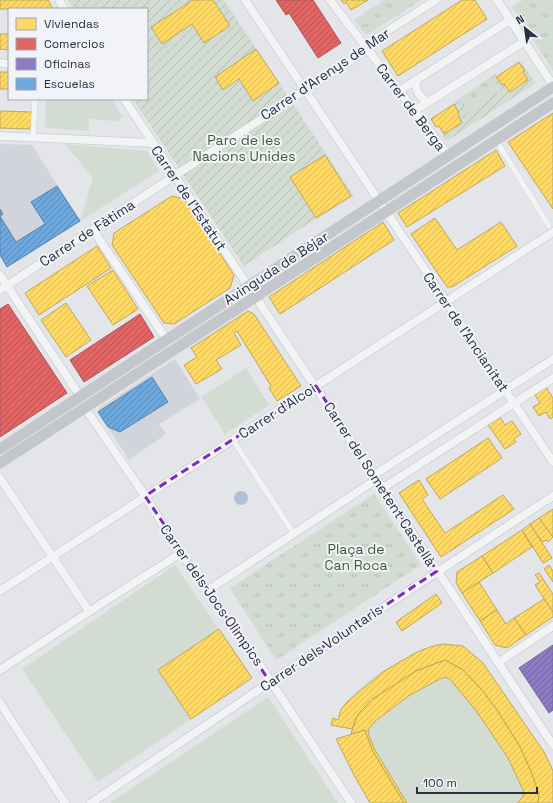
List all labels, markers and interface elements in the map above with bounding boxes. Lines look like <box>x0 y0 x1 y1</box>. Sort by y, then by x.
legend <box>8 8 148 100</box>
north arrow <box>505 8 545 48</box>
text: N <box>513 11 527 27</box>
text: Viviendas <box>44 16 99 32</box>
street label: Carrer d'Arenys de Mar <box>257 24 393 124</box>
text: Comercios <box>44 36 105 52</box>
text: Oficinas <box>44 56 91 72</box>
street label: Carrer de Berga <box>372 60 450 154</box>
text: Escuelas <box>44 76 95 92</box>
park label: Parc de les Nacions Unides <box>192 131 296 165</box>
street label: Carrer de l'Estatut <box>147 142 231 254</box>
street label: Carrer de Fàtima <box>36 195 138 271</box>
street label: Avinguda de Béjar <box>220 227 332 309</box>
street label: Carrer de l'Ancianitat <box>419 269 513 395</box>
street label: Carrer d'Alcoi <box>235 379 319 443</box>
street label: Carrer del Sometent Castellà <box>320 398 440 570</box>
street label: Carrer dels Jocs Olimpics <box>156 521 268 669</box>
park label: Plaça de Can Roca <box>324 540 388 574</box>
street label: Carrer dels Voluntaris <box>256 600 386 696</box>
scale bar <box>417 769 537 795</box>
text: 100 m <box>423 775 457 791</box>

